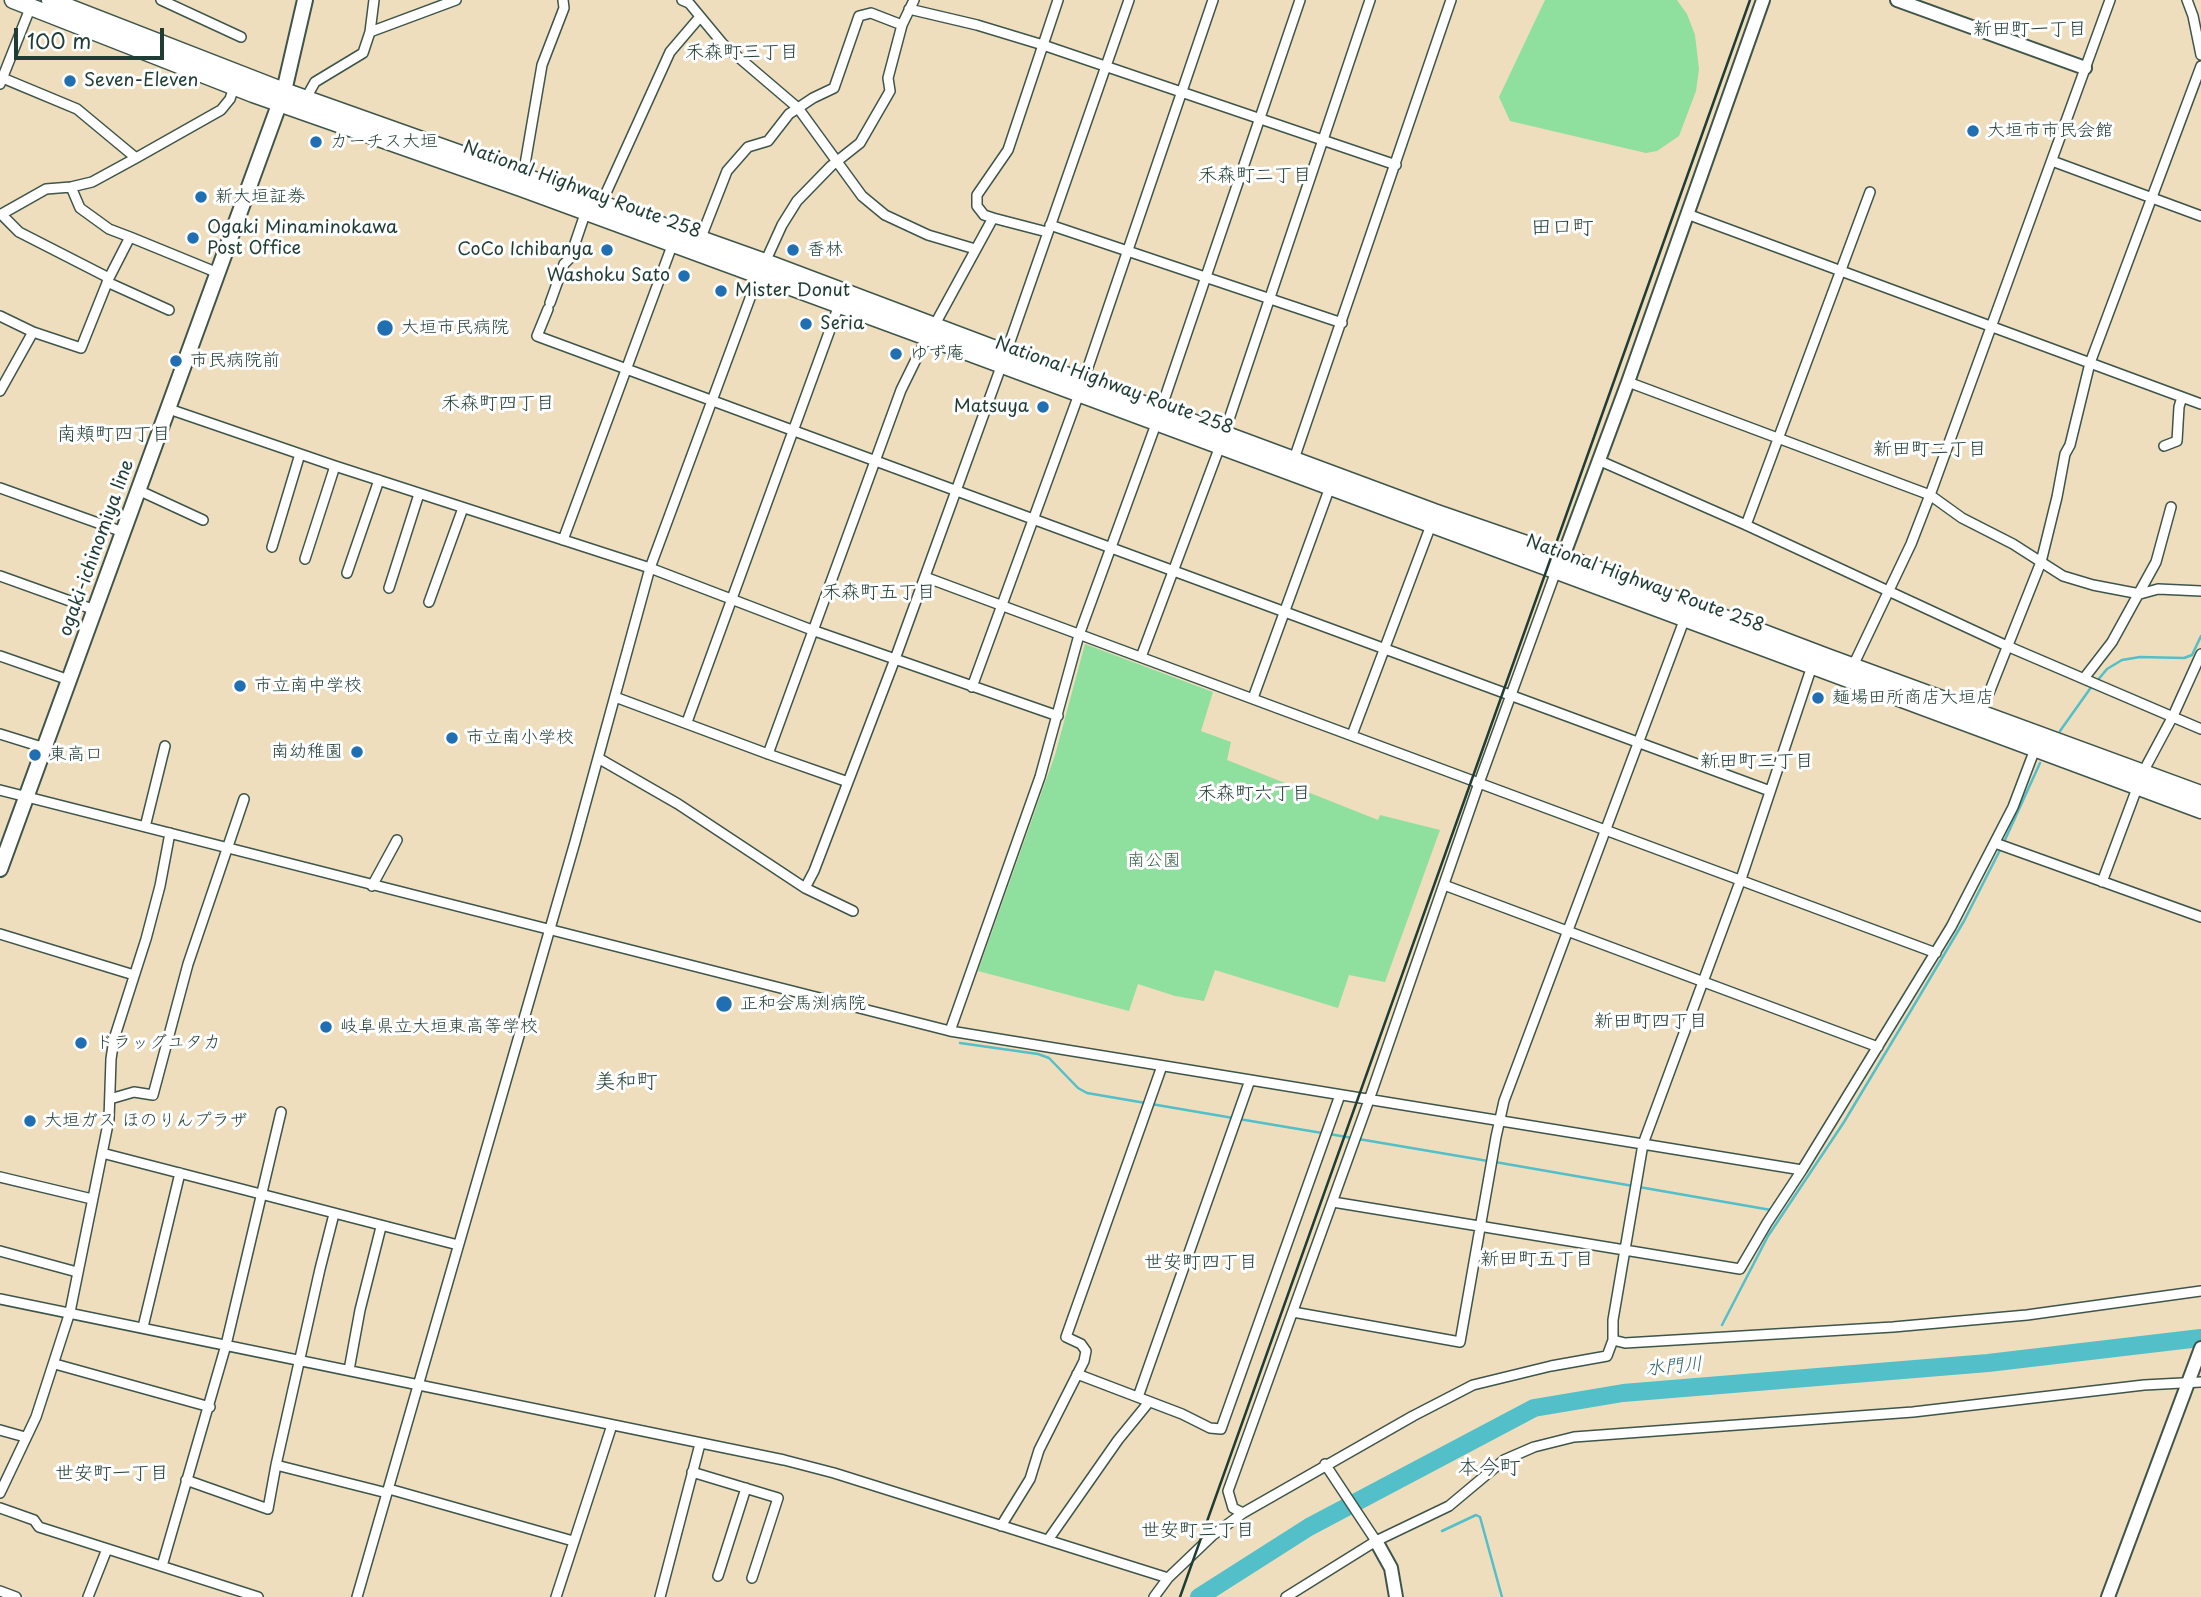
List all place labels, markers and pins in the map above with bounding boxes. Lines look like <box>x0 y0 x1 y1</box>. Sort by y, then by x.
place label: Seven-Eleven <box>84 70 198 92</box>
marker: Seven-Eleven <box>62 73 78 89</box>
place label: 大垣市市民会館 <box>1987 120 2113 142</box>
marker: 大垣市市民会館 <box>1965 123 1981 139</box>
place label: カーチス大垣 <box>330 131 438 153</box>
marker: カーチス大垣 <box>308 134 324 150</box>
place label: 新大垣証券 <box>215 186 305 208</box>
marker: 新大垣証券 <box>193 189 209 205</box>
place label: Ogaki Minaminokawa Post Office <box>207 217 397 260</box>
marker: Ogaki Minaminokawa Post Office <box>185 230 201 246</box>
place label: CoCo Ichibanya <box>457 239 593 261</box>
place label: 香林 <box>807 239 843 261</box>
marker: CoCo Ichibanya <box>599 242 615 258</box>
marker: 香林 <box>785 242 801 258</box>
place label: Washoku Sato <box>547 265 670 287</box>
marker: Washoku Sato <box>676 268 692 284</box>
place label: Mister Donut <box>735 280 850 302</box>
marker: Mister Donut <box>713 283 729 299</box>
place label: Seria <box>820 313 864 335</box>
marker: Seria <box>798 316 814 332</box>
place label: 大垣市民病院 <box>401 317 509 339</box>
marker: 大垣市民病院 <box>375 318 395 338</box>
place label: ゆず庵 <box>910 343 964 365</box>
marker: ゆず庵 <box>888 346 904 362</box>
place label: 市民病院前 <box>190 350 280 372</box>
marker: 市民病院前 <box>168 353 184 369</box>
place label: Matsuya <box>954 396 1029 418</box>
marker: Matsuya <box>1035 399 1051 415</box>
place label: 市立南中学校 <box>254 675 362 697</box>
marker: 市立南中学校 <box>232 678 248 694</box>
place label: 麺場田所商店大垣店 <box>1832 687 1994 709</box>
marker: 麺場田所商店大垣店 <box>1810 690 1826 706</box>
place label: 市立南小学校 <box>466 727 574 749</box>
marker: 市立南小学校 <box>444 730 460 746</box>
place label: 南幼稚園 <box>271 741 343 763</box>
place label: 東高口 <box>49 744 103 766</box>
marker: 南幼稚園 <box>349 744 365 760</box>
marker: 東高口 <box>27 747 43 763</box>
place label: 正和会馬渕病院 <box>740 993 866 1015</box>
marker: 正和会馬渕病院 <box>714 994 734 1014</box>
place label: 岐阜県立大垣東高等学校 <box>340 1016 538 1038</box>
marker: 岐阜県立大垣東高等学校 <box>318 1019 334 1035</box>
place label: ドラッグユタカ <box>95 1032 221 1054</box>
marker: ドラッグユタカ <box>73 1035 89 1051</box>
place label: 大垣ガス ほのりんプラザ <box>44 1110 248 1132</box>
marker: 大垣ガス ほのりんプラザ <box>22 1113 38 1129</box>

